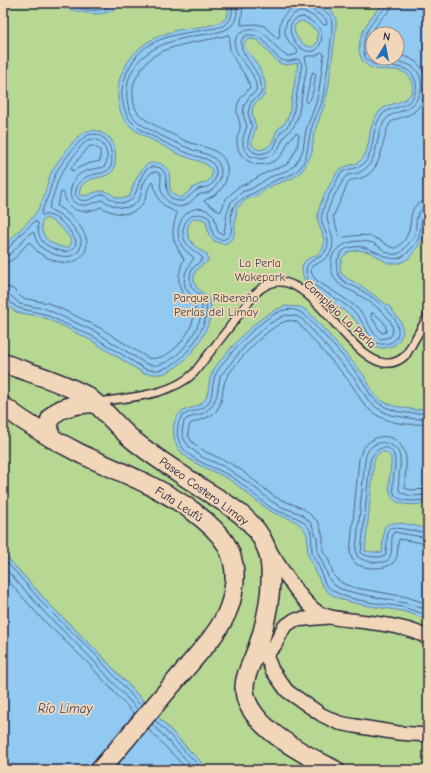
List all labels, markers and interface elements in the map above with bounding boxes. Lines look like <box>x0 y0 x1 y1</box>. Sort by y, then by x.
north arrow <box>365 26 405 66</box>
text: N <box>382 30 391 44</box>
park label: La Perla Wakepark <box>235 256 285 284</box>
street label: Complejo La Perla <box>301 277 379 351</box>
park label: Parque Ribereño Perlas del Limay <box>173 291 259 319</box>
street label: Paseo Costero Limay <box>157 454 252 528</box>
street label: Futa Leufú <box>153 483 205 525</box>
water label: Río Limay <box>38 701 93 716</box>

